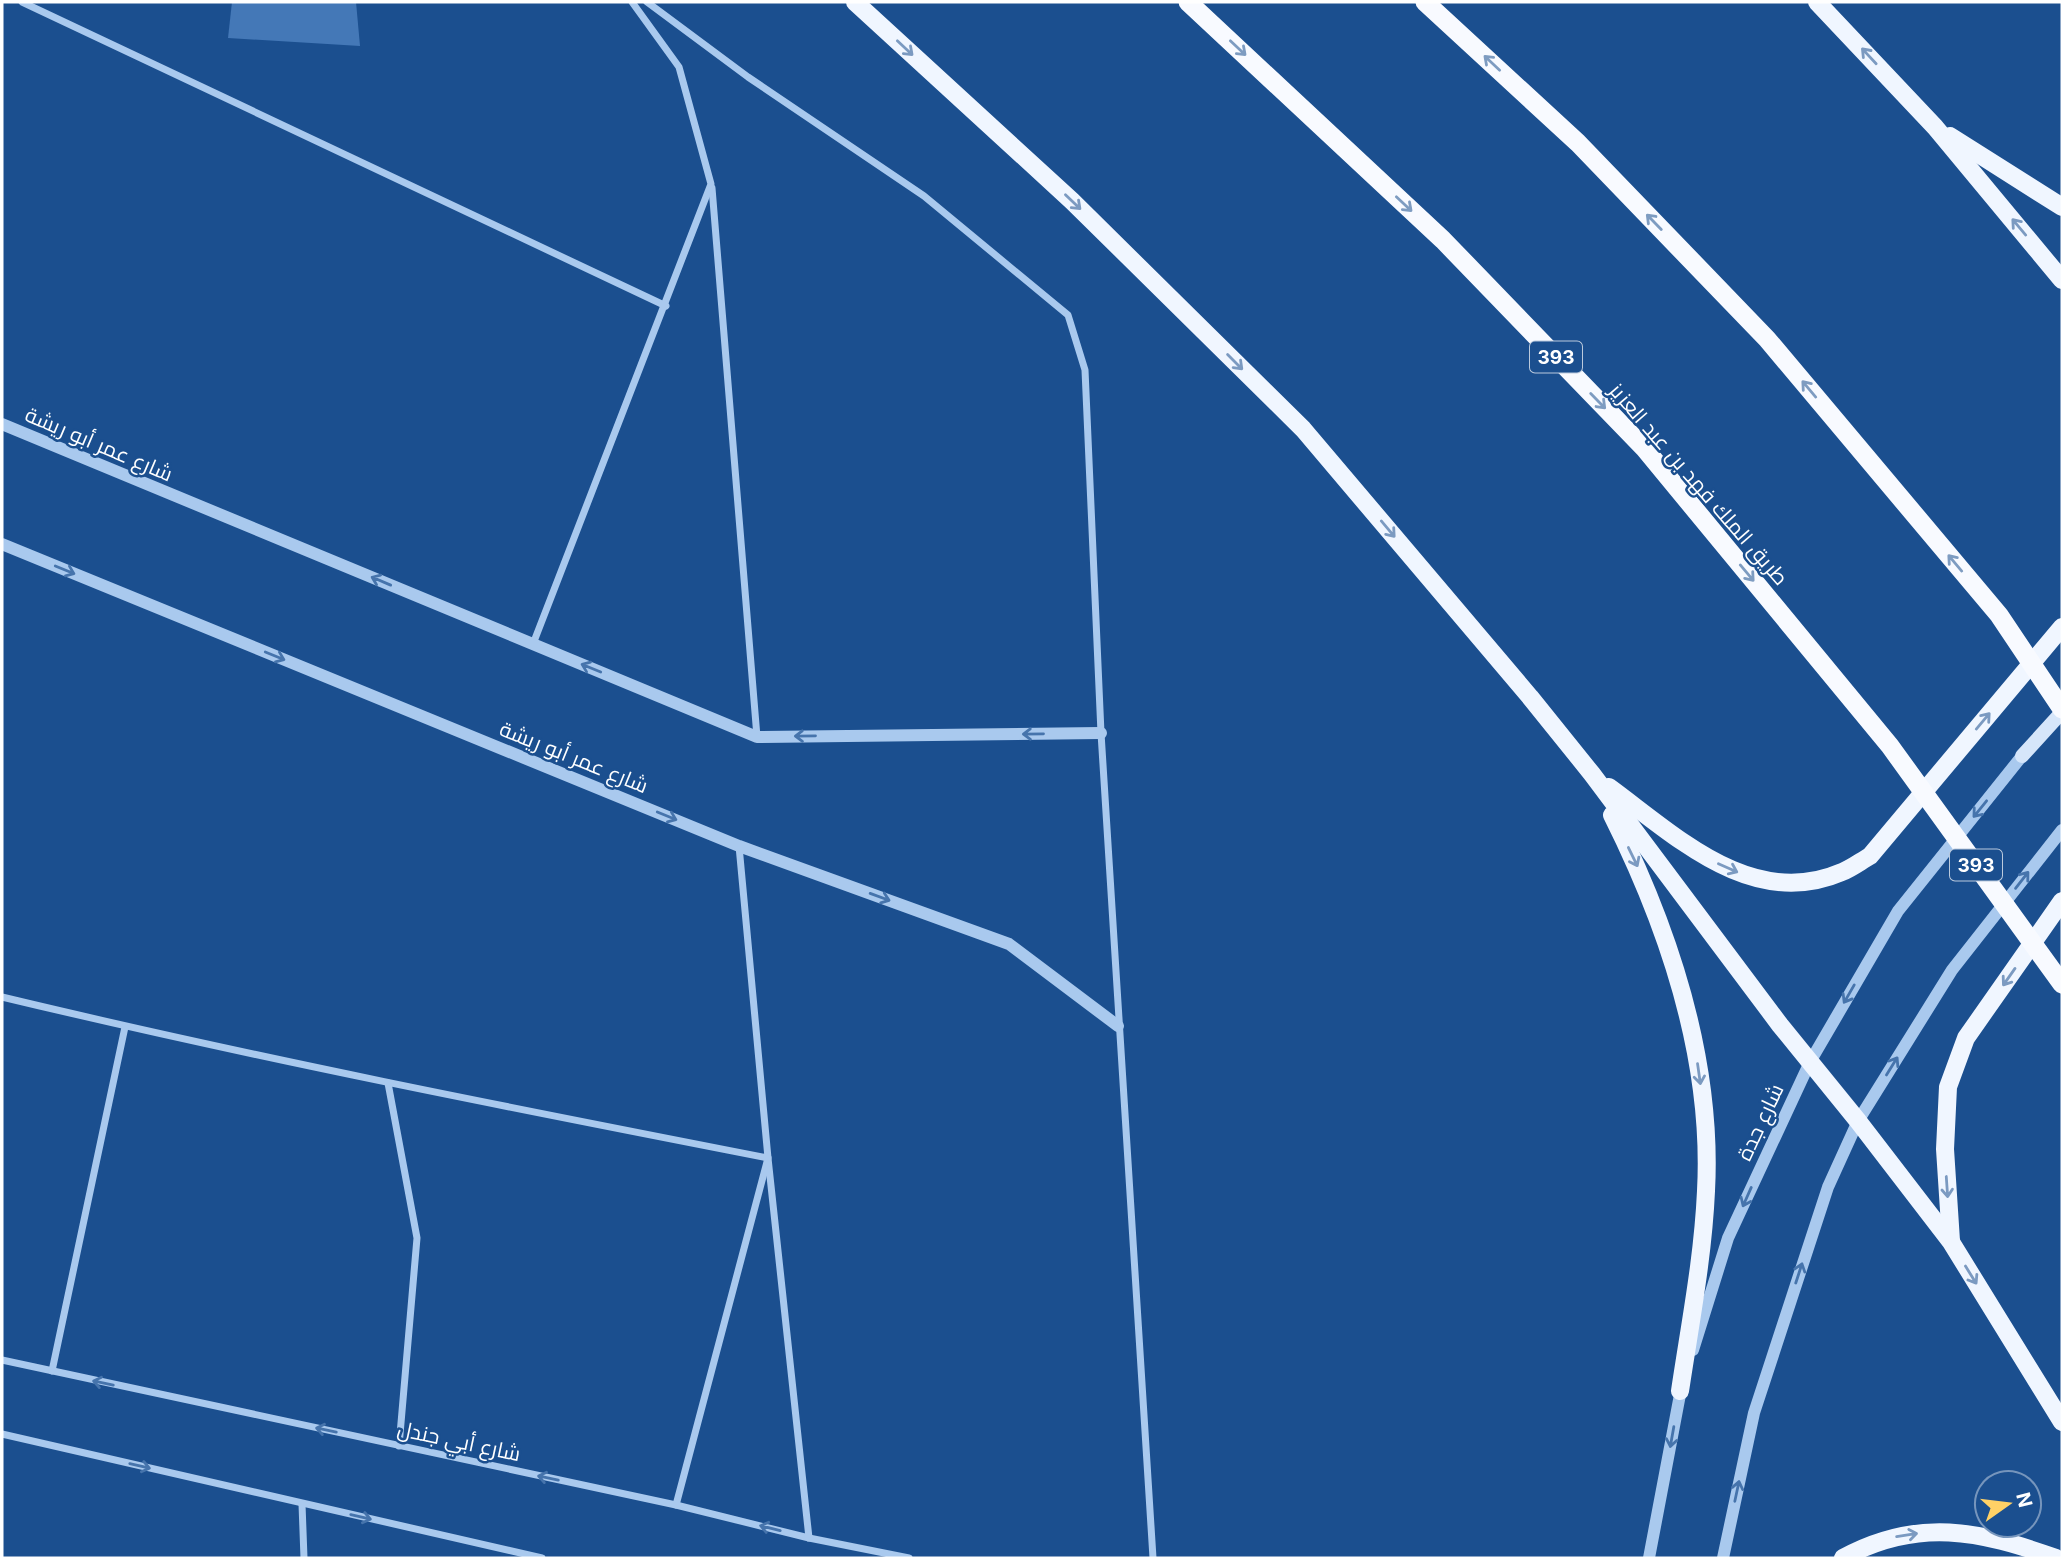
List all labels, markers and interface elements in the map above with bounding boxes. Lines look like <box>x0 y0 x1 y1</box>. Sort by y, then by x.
one-way arrow <box>896 40 914 56</box>
one-way arrow <box>1229 40 1246 57</box>
one-way arrow <box>1860 48 1877 65</box>
one-way arrow <box>1484 55 1501 72</box>
one-way arrow <box>1064 193 1081 210</box>
one-way arrow <box>1395 195 1412 212</box>
one-way arrow <box>1646 214 1663 231</box>
one-way arrow <box>2011 219 2027 237</box>
road number: 393 <box>1530 342 1582 372</box>
one-way arrow <box>1226 353 1243 370</box>
street label: طريق الملك فهد بن عبد العزيز <box>1603 377 1794 591</box>
one-way arrow <box>1801 380 1817 398</box>
one-way arrow <box>1589 392 1606 409</box>
street label: شارع عمر أبو ريشة <box>21 402 176 488</box>
one-way arrow <box>1380 520 1396 538</box>
one-way arrow <box>1948 554 1963 572</box>
one-way arrow <box>1739 563 1754 581</box>
one-way arrow <box>54 564 75 577</box>
one-way arrow <box>371 574 392 587</box>
one-way arrow <box>264 650 286 663</box>
one-way arrow <box>581 661 602 674</box>
one-way arrow <box>1975 713 1991 731</box>
street label: شارع عمر أبو ريشة <box>495 716 652 800</box>
one-way arrow <box>1021 727 1044 741</box>
one-way arrow <box>794 729 817 743</box>
one-way arrow <box>1972 799 1987 817</box>
one-way arrow <box>656 811 678 824</box>
one-way arrow <box>1627 846 1640 867</box>
road number: 393 <box>1950 850 2002 880</box>
one-way arrow <box>1717 863 1738 876</box>
one-way arrow <box>2015 872 2030 890</box>
one-way arrow <box>869 892 891 904</box>
one-way arrow <box>2002 967 2016 986</box>
one-way arrow <box>1842 984 1856 1004</box>
one-way arrow <box>1885 1057 1899 1077</box>
one-way arrow <box>1693 1062 1706 1085</box>
street label: شارع جدة <box>1731 1080 1790 1165</box>
one-way arrow <box>1941 1175 1954 1198</box>
one-way arrow <box>1740 1186 1753 1207</box>
one-way arrow <box>1793 1262 1806 1284</box>
one-way arrow <box>1964 1264 1978 1284</box>
one-way arrow <box>92 1375 115 1389</box>
street label: شارع أبي جندل <box>394 1416 523 1470</box>
one-way arrow <box>315 1423 338 1437</box>
one-way arrow <box>1664 1425 1678 1448</box>
one-way arrow <box>128 1460 151 1473</box>
north arrow <box>1973 1469 2043 1539</box>
one-way arrow <box>537 1471 560 1485</box>
one-way arrow <box>1732 1481 1745 1503</box>
text: N <box>2011 1490 2037 1510</box>
one-way arrow <box>350 1512 372 1525</box>
one-way arrow <box>759 1521 782 1534</box>
one-way arrow <box>1895 1528 1918 1541</box>

